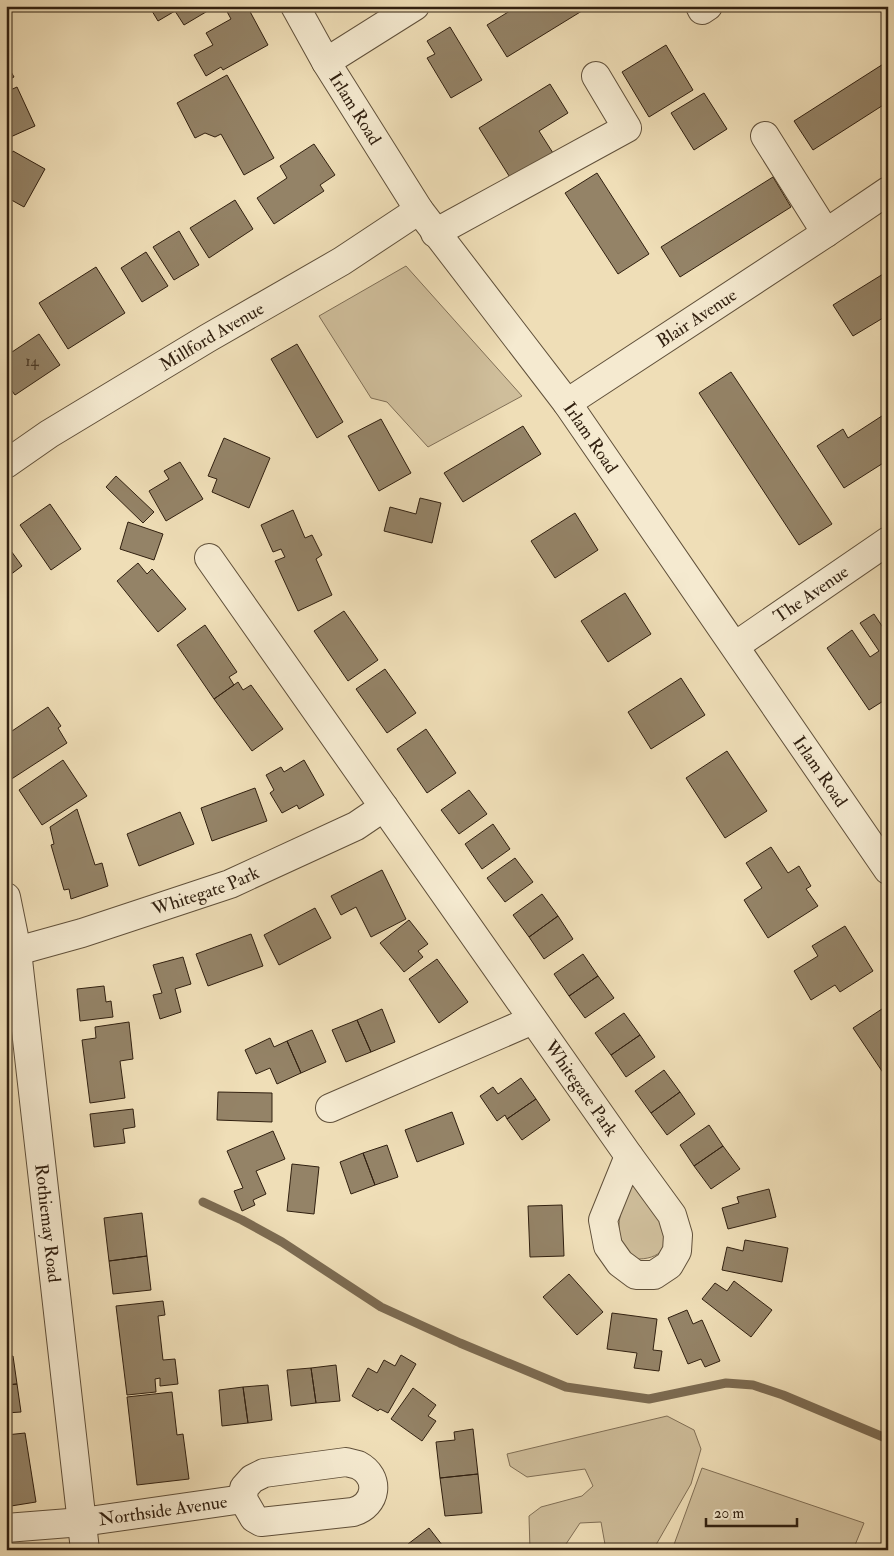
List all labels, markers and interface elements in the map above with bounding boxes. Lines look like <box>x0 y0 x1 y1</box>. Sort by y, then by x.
street label: Irlam Road <box>323 68 386 150</box>
street label: Blair Avenue <box>652 283 742 353</box>
street label: Millford Avenue <box>155 297 269 377</box>
house number: 14 <box>25 352 40 371</box>
street label: Irlam Road <box>558 398 623 478</box>
street label: The Avenue <box>769 560 854 628</box>
street label: Irlam Road <box>787 732 852 812</box>
street label: Whitegate Park <box>148 861 263 921</box>
street label: Whitegate Park <box>539 1035 623 1141</box>
street label: Rothiemay Road <box>29 1163 66 1284</box>
street label: Northside Avenue <box>97 1490 229 1531</box>
scale bar <box>706 1496 798 1528</box>
text: 20 m <box>714 1504 744 1523</box>

